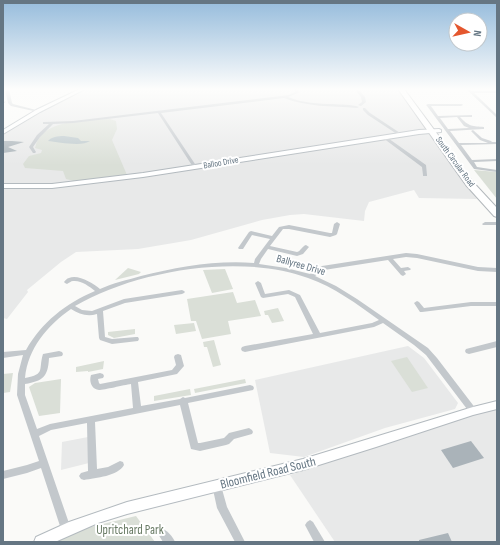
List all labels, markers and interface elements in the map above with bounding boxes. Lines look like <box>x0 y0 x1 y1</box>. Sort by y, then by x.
north arrow <box>448 12 488 52</box>
text: N <box>471 30 484 37</box>
street label: South Circular Road <box>433 135 477 189</box>
street label: Balloo Drive <box>203 154 240 171</box>
street label: Ballyree Drive <box>275 252 327 278</box>
street label: Bloomfield Road South <box>219 453 317 493</box>
park label: Upritchard Park <box>96 522 164 538</box>

